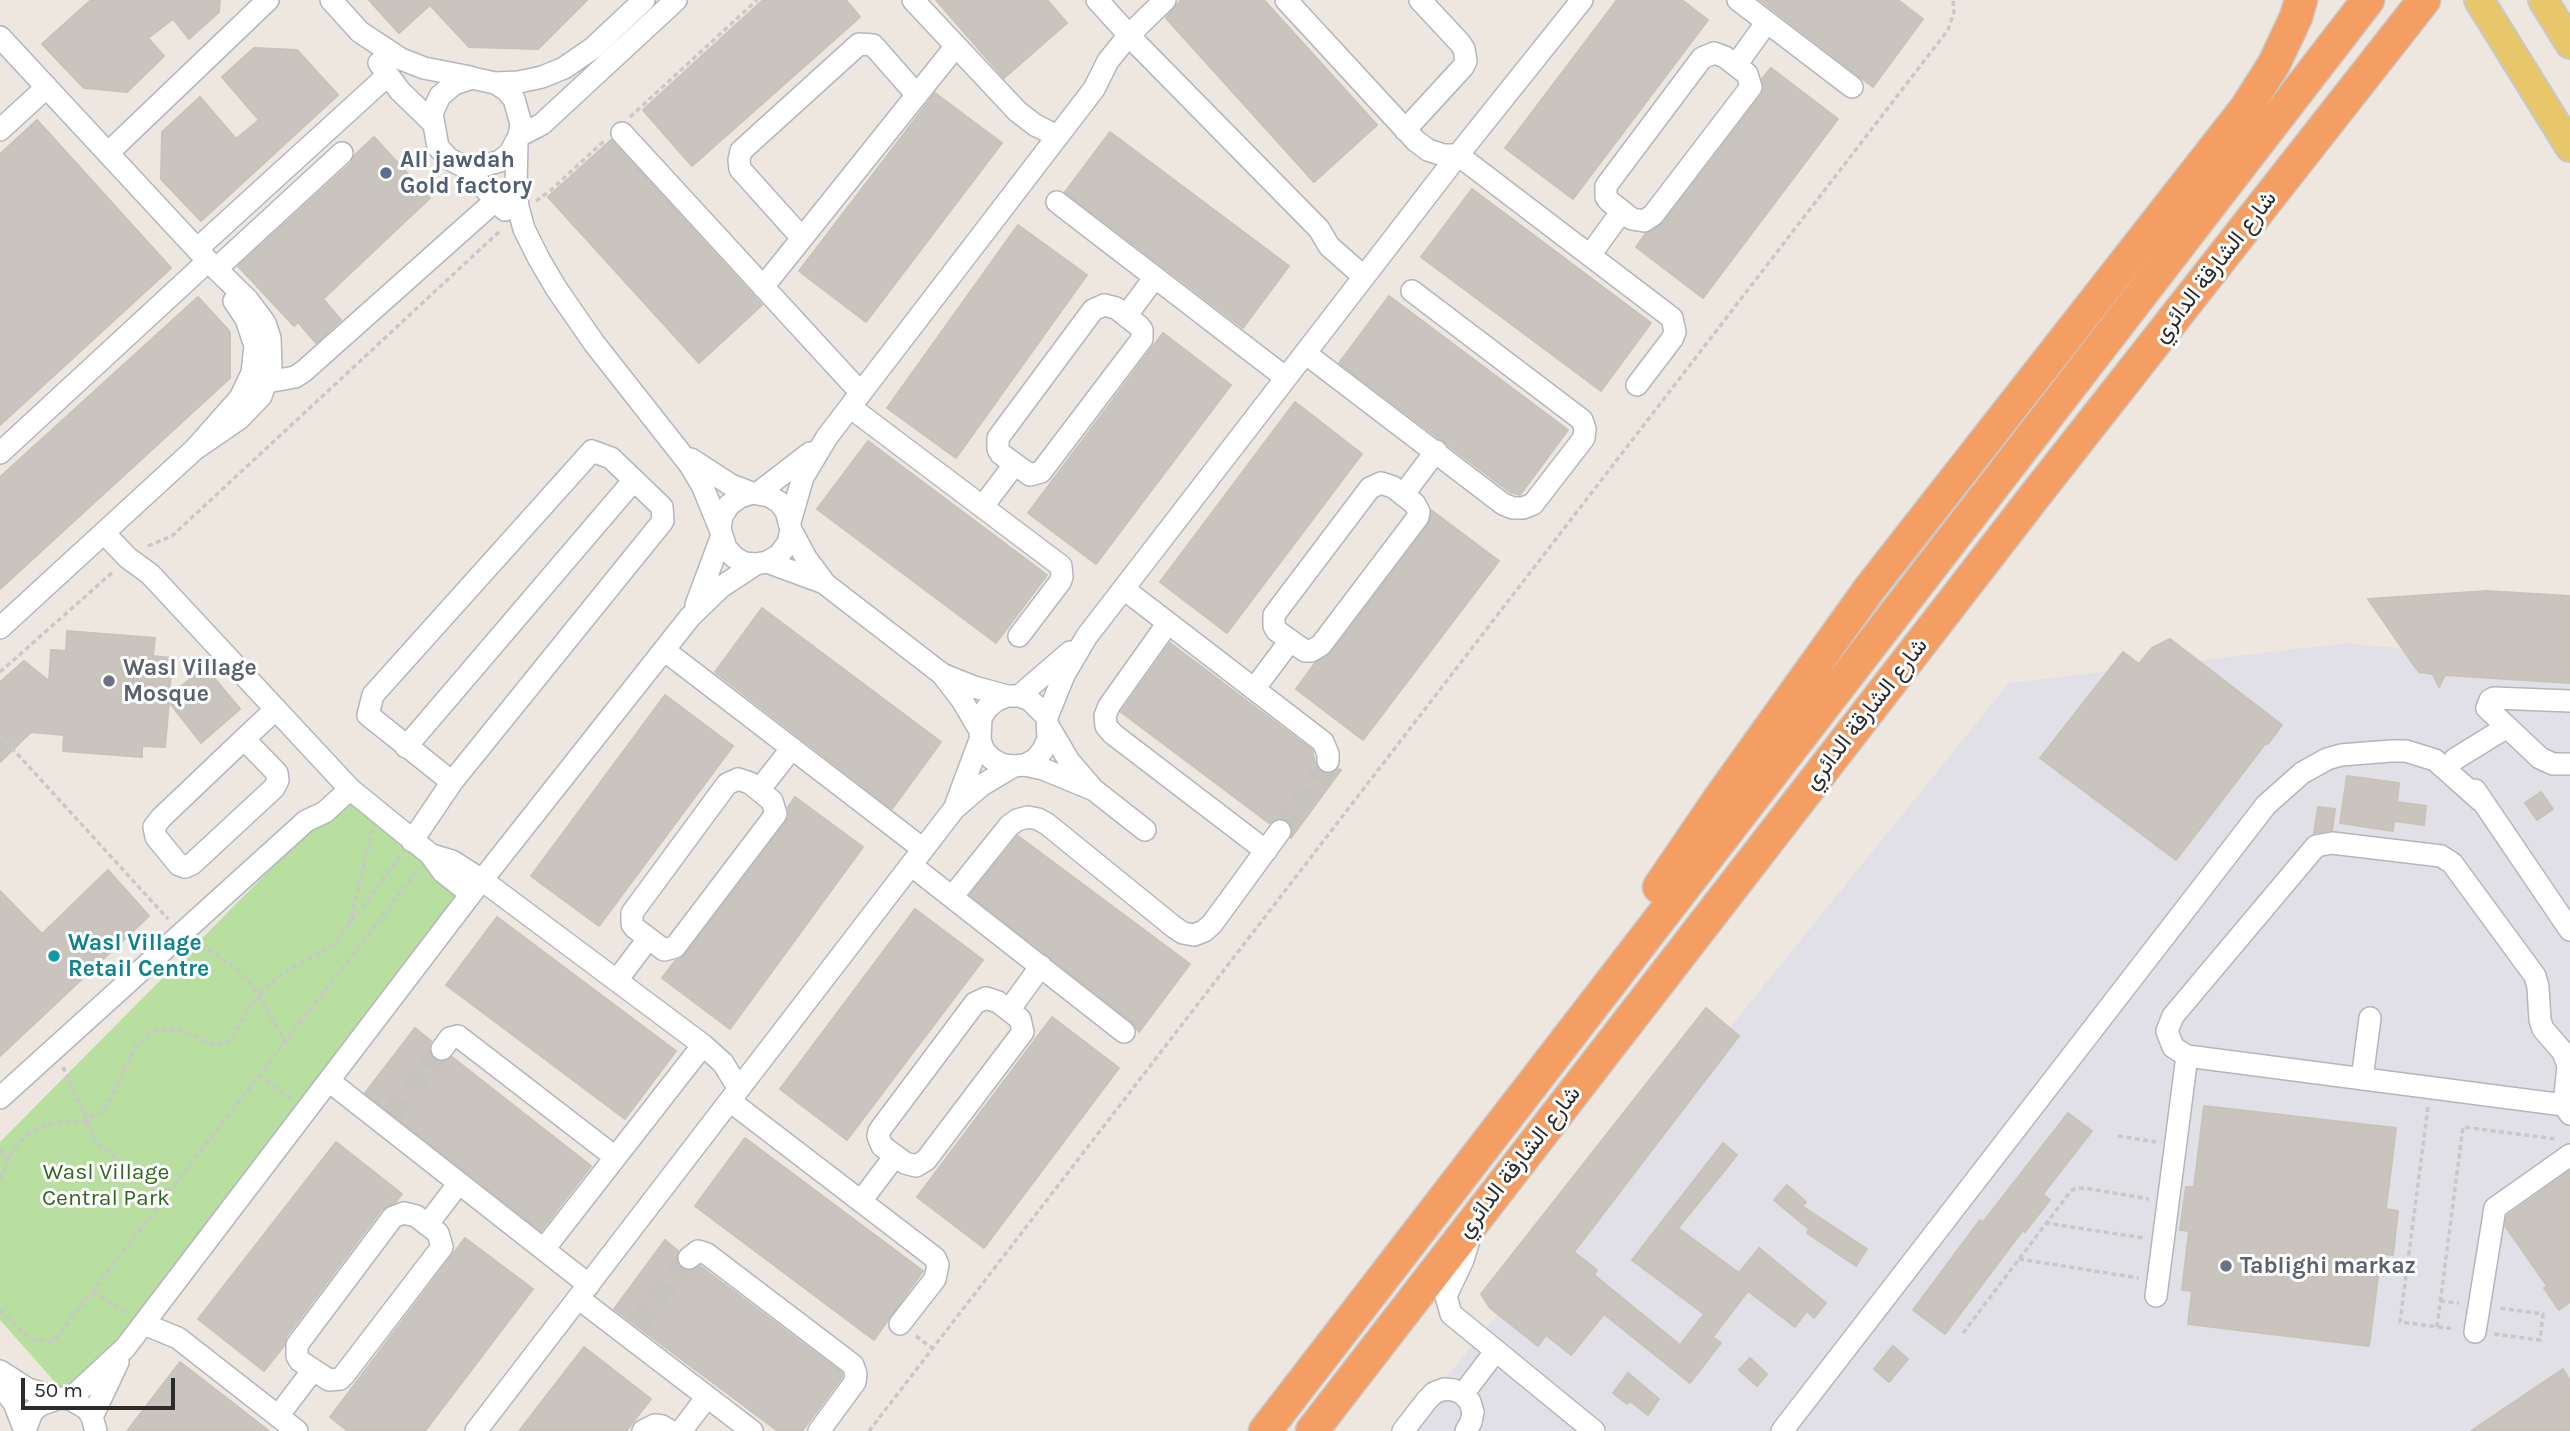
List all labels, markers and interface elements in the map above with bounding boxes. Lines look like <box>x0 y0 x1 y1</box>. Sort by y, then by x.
place label: All jawdah Gold factory <box>400 146 532 200</box>
marker: All jawdah Gold factory <box>378 165 394 181</box>
street label: شارع الشارقة الدائري <box>2147 186 2283 348</box>
street label: شارع الشارقة الدائري <box>1798 633 1934 795</box>
place label: Wasl Village Mosque <box>123 654 257 708</box>
marker: Wasl Village Mosque <box>101 673 117 689</box>
place label: Wasl Village Retail Centre <box>68 929 209 983</box>
marker: Wasl Village Retail Centre <box>46 948 62 964</box>
street label: شارع الشارقة الدائري <box>1451 1081 1587 1243</box>
park label: Wasl Village Central Park <box>42 1158 170 1212</box>
place label: Tablighi markaz <box>2240 1252 2416 1280</box>
marker: Tablighi markaz <box>2218 1258 2234 1274</box>
scale bar <box>24 1364 178 1408</box>
text: 50 m <box>34 1378 83 1402</box>

